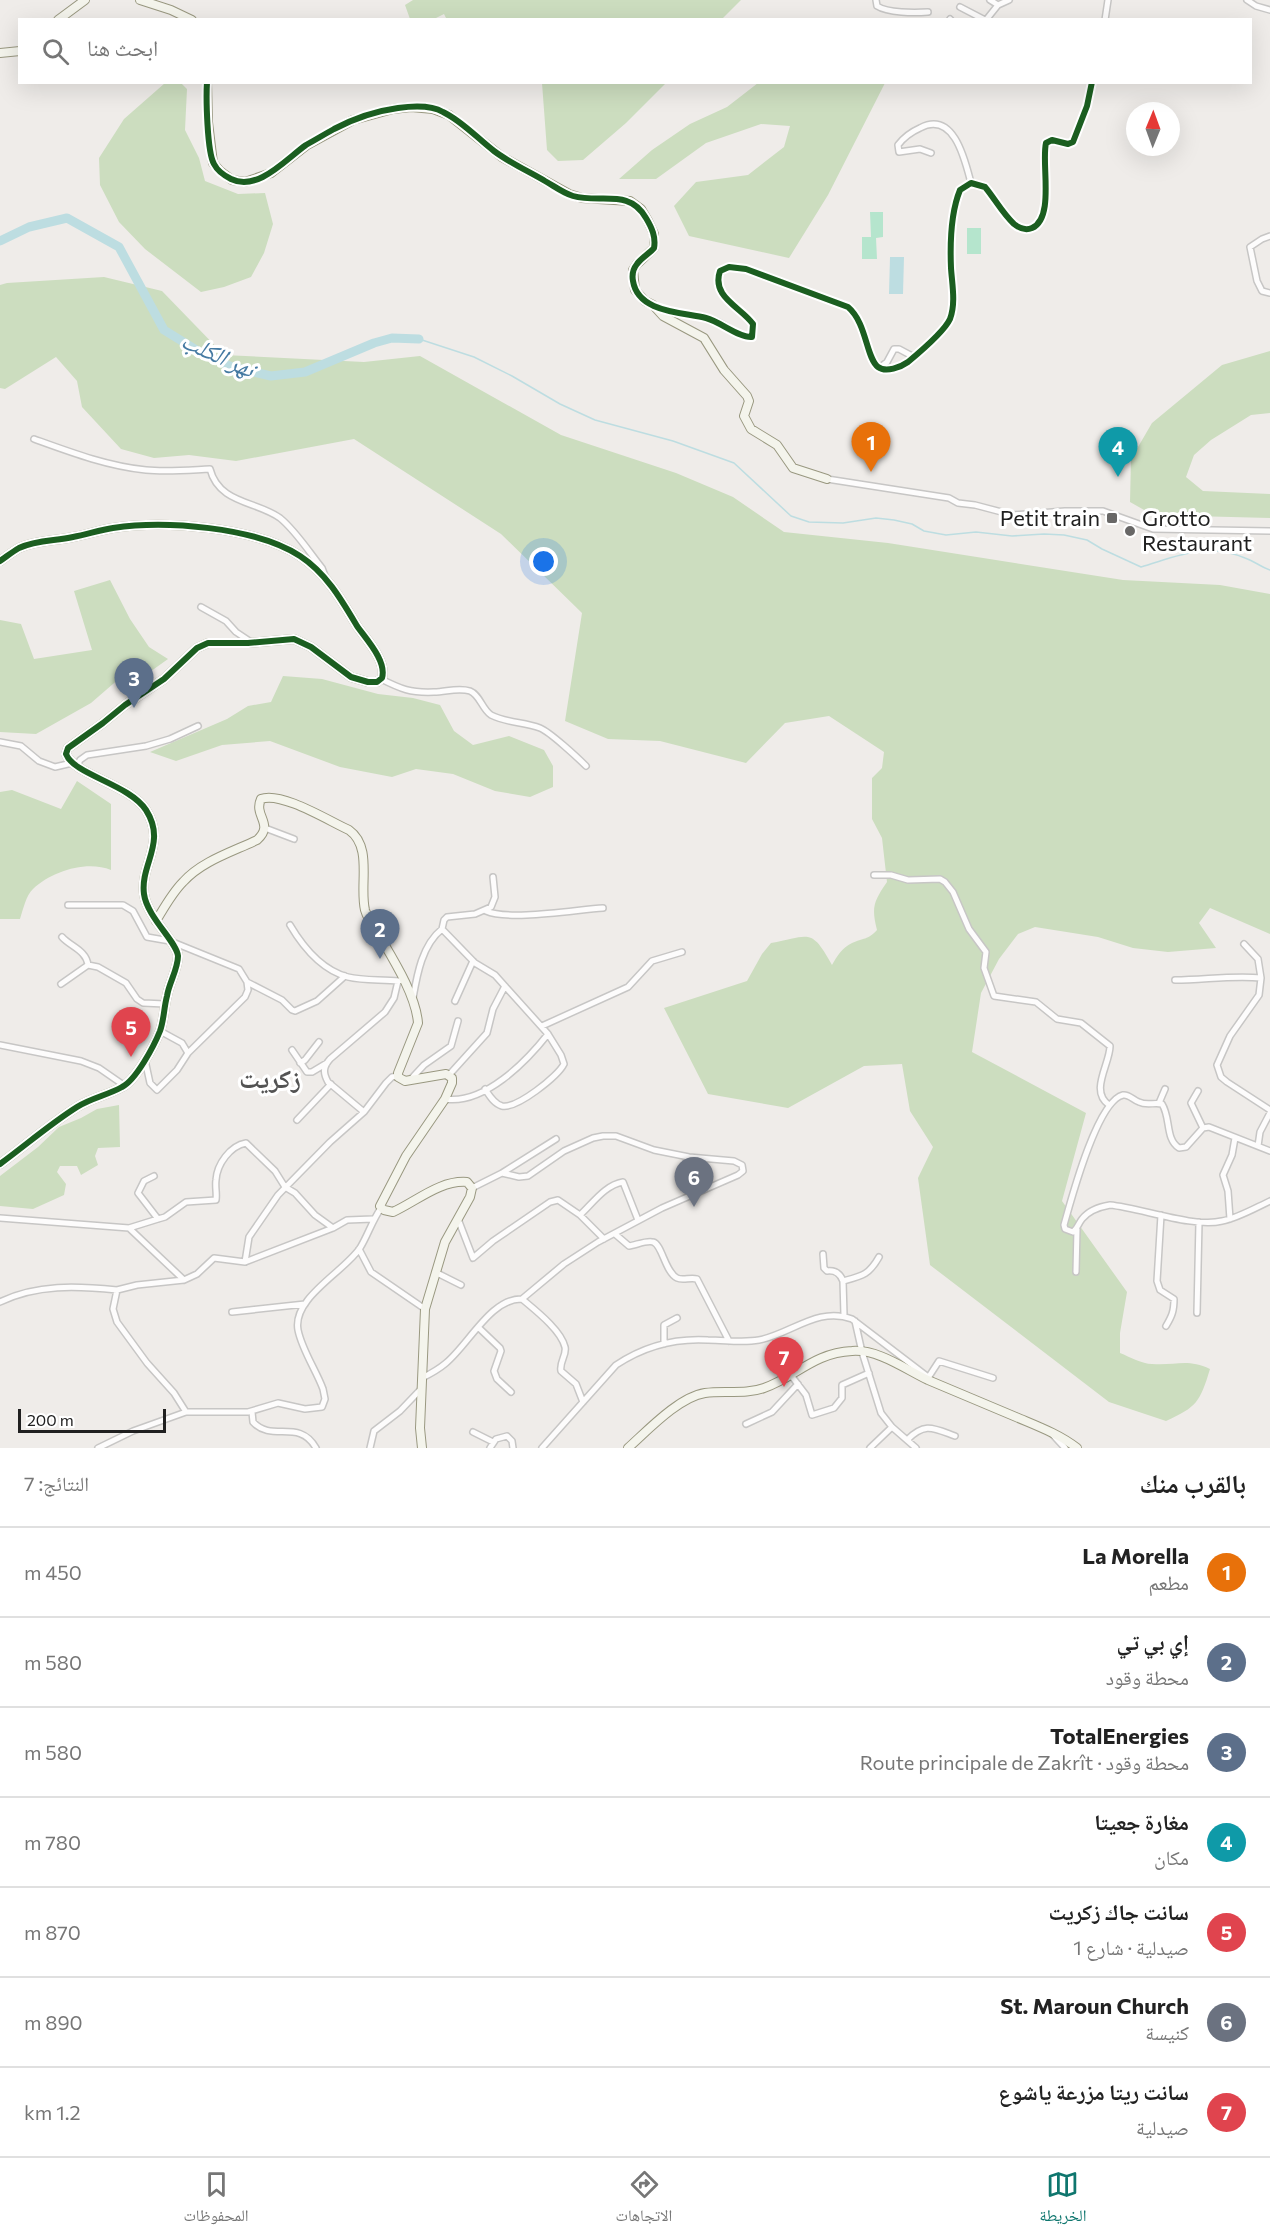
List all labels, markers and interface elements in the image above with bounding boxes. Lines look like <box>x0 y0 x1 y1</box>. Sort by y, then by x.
search box <box>18 18 1252 84</box>
text: ابحث هنا <box>87 34 158 61</box>
icon: search <box>39 35 72 68</box>
north arrow <box>1126 102 1180 156</box>
water label: نهر الكلب <box>177 325 263 385</box>
pin: 1 <box>852 422 890 472</box>
pin: 4 <box>1098 428 1138 477</box>
place label: Petit train <box>1000 504 1100 531</box>
place label: Grotto Restaurant <box>1142 504 1252 556</box>
marker: Petit train <box>1105 511 1119 525</box>
marker: Grotto Restaurant <box>1123 524 1137 538</box>
your location <box>529 547 558 576</box>
pin: 3 <box>114 658 154 708</box>
pin: 2 <box>360 910 400 959</box>
pin: 5 <box>112 1008 150 1057</box>
district label: زكريت <box>239 1062 301 1094</box>
pin: 6 <box>674 1158 714 1207</box>
pin: 7 <box>764 1338 804 1387</box>
scale bar <box>18 1406 166 1434</box>
text: 200 m <box>27 1410 74 1429</box>
text: بالقرب منك <box>1140 1467 1246 1498</box>
text: النتائج: 7 <box>24 1471 89 1495</box>
text: La Morella <box>1082 1542 1189 1569</box>
text: 450 m <box>24 1560 82 1584</box>
text: 1 <box>1222 1560 1231 1584</box>
text: مطعم <box>1148 1570 1189 1594</box>
text: إي بي تي <box>1116 1628 1189 1655</box>
text: 580 m <box>24 1650 82 1674</box>
text: 2 <box>1221 1650 1232 1674</box>
text: محطة وقود <box>1106 1665 1189 1689</box>
text: TotalEnergies <box>1050 1722 1189 1749</box>
text: 580 m <box>24 1740 82 1764</box>
text: 3 <box>1221 1740 1232 1764</box>
text: محطة وقود · Route principale de Zakrît <box>860 1750 1189 1774</box>
text: مغارة جعيتا <box>1094 1808 1189 1835</box>
text: 780 m <box>24 1830 81 1854</box>
text: 4 <box>1220 1830 1233 1854</box>
text: مكان <box>1154 1845 1189 1869</box>
text: سانت جاك زكريت <box>1048 1898 1189 1925</box>
text: 870 m <box>24 1920 81 1944</box>
text: 5 <box>1221 1920 1232 1944</box>
text: صيدلية · شارع 1 <box>1073 1935 1189 1959</box>
text: St. Maroun Church <box>1000 1992 1189 2019</box>
text: 890 m <box>24 2010 83 2034</box>
text: 6 <box>1220 2010 1233 2034</box>
text: كنيسة <box>1145 2020 1189 2044</box>
text: سانت ريتا مزرعة ياشوع <box>998 2078 1189 2105</box>
text: 1.2 km <box>24 2100 81 2124</box>
text: 7 <box>1221 2100 1232 2124</box>
text: صيدلية <box>1136 2115 1189 2139</box>
tab: المحفوظات <box>184 2168 249 2231</box>
tab: الاتجاهات <box>616 2168 672 2231</box>
tab: الخريطة <box>1039 2168 1087 2231</box>

